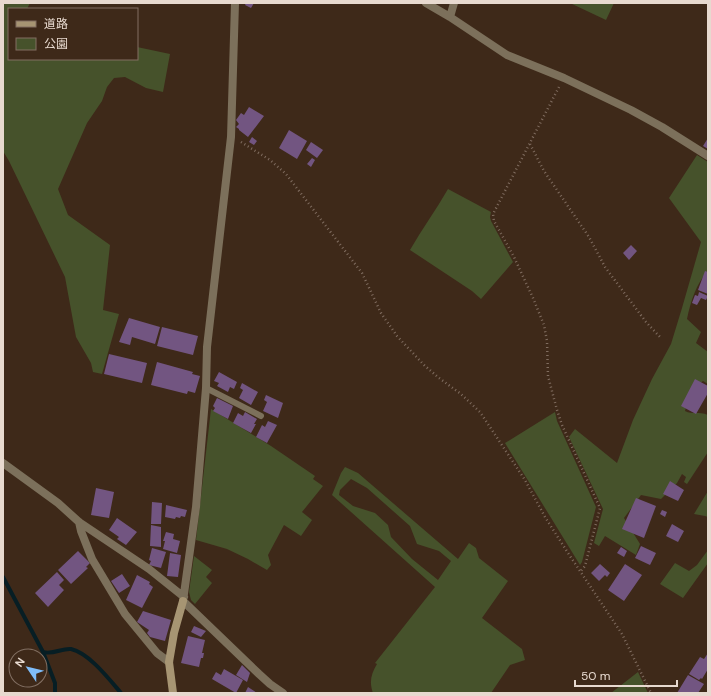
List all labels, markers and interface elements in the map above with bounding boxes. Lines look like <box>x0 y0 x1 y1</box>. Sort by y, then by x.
legend <box>8 8 138 60</box>
text: 道路 <box>44 16 68 32</box>
text: 公園 <box>44 36 68 52</box>
north arrow <box>8 648 48 688</box>
text: N <box>12 655 28 670</box>
scale bar <box>575 662 677 688</box>
text: 50 m <box>581 668 610 684</box>

